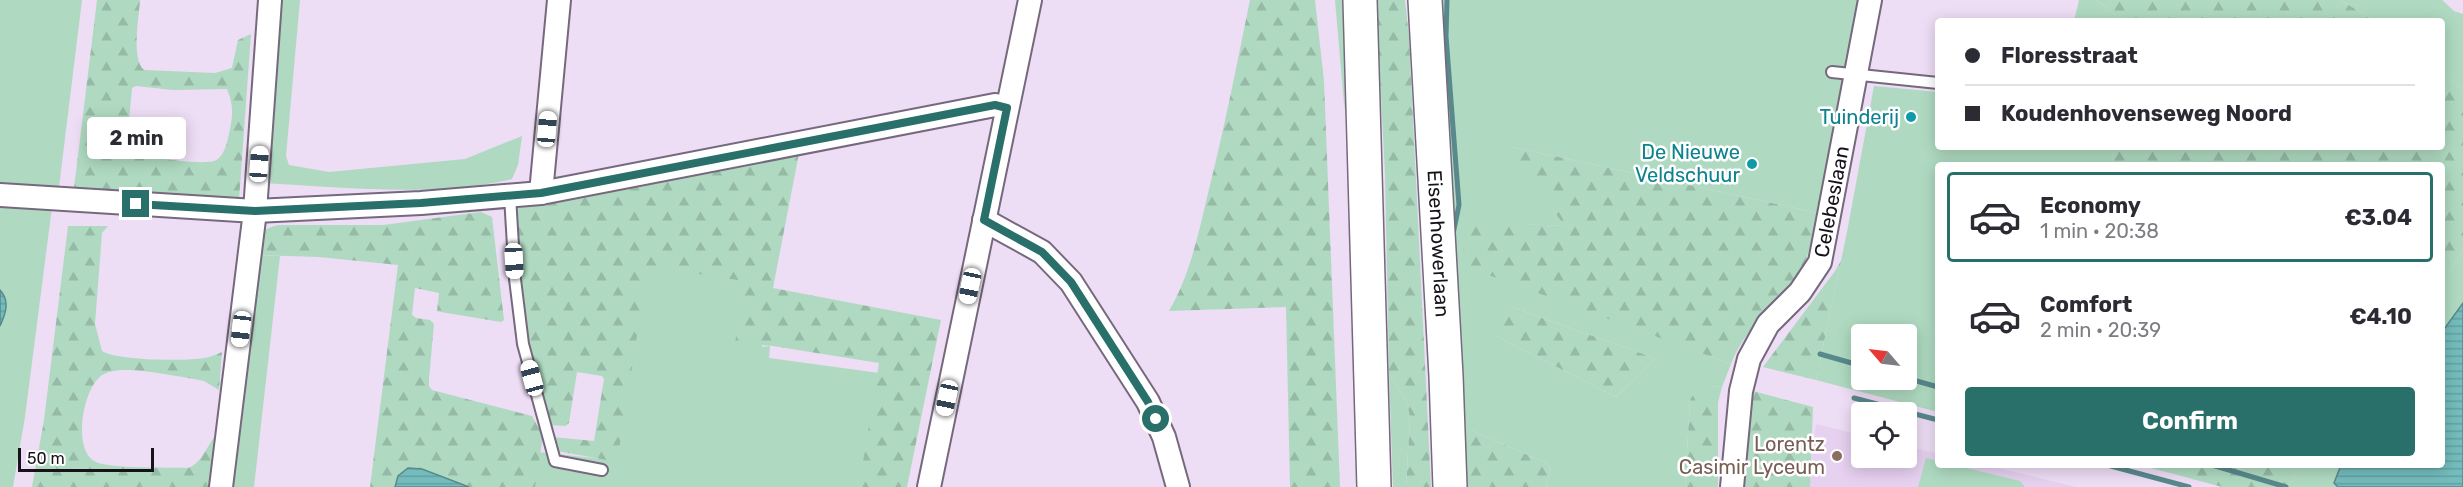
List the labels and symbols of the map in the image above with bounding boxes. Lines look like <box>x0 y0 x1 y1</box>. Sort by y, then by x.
place label: Tuinderij <box>1819 105 1899 129</box>
car <box>536 110 558 148</box>
marker: Tuinderij <box>1904 110 1918 124</box>
callout: 2 min <box>86 117 186 159</box>
place label: De Nieuwe Veldschuur <box>1635 140 1740 187</box>
street label: Celebeslaan <box>1809 144 1854 259</box>
car <box>249 145 269 183</box>
marker: De Nieuwe Veldschuur <box>1745 157 1759 171</box>
street label: Eisenhowerlaan <box>1423 169 1455 318</box>
route end <box>122 190 149 217</box>
car <box>504 243 524 279</box>
car <box>957 267 983 305</box>
car <box>230 310 252 348</box>
north arrow <box>1851 324 1917 390</box>
car <box>519 358 545 398</box>
car <box>934 379 960 417</box>
route start <box>1142 405 1169 432</box>
place label: Lorentz Casimir Lyceum <box>1679 432 1825 479</box>
scale bar <box>18 445 154 472</box>
marker: Lorentz Casimir Lyceum <box>1830 449 1844 463</box>

